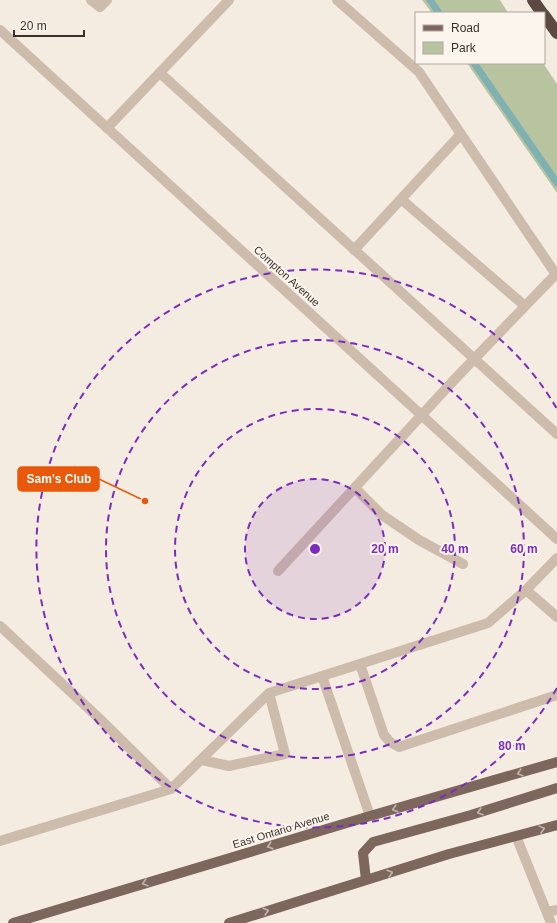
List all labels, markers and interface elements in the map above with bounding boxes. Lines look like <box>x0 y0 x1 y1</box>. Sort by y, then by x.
scale bar <box>14 12 84 38</box>
legend <box>415 12 545 64</box>
text: 20 m <box>20 19 47 33</box>
text: Road <box>451 21 480 35</box>
text: Park <box>451 41 477 55</box>
street label: Compton Avenue <box>252 243 322 309</box>
callout: Sam's Club <box>18 467 99 491</box>
text: Sam's Club <box>27 472 91 486</box>
centre of rings <box>308 542 322 556</box>
text: 20 m <box>371 542 399 556</box>
text: 40 m <box>441 542 469 556</box>
text: 60 m <box>510 542 538 556</box>
text: 80 m <box>498 739 526 753</box>
one-way arrow <box>516 768 523 777</box>
one-way arrow <box>391 804 398 813</box>
one-way arrow <box>476 807 483 816</box>
street label: East Ontario Avenue <box>231 810 331 850</box>
one-way arrow <box>538 825 545 834</box>
one-way arrow <box>267 841 274 850</box>
one-way arrow <box>386 869 393 877</box>
one-way arrow <box>142 878 149 887</box>
one-way arrow <box>262 907 269 916</box>

